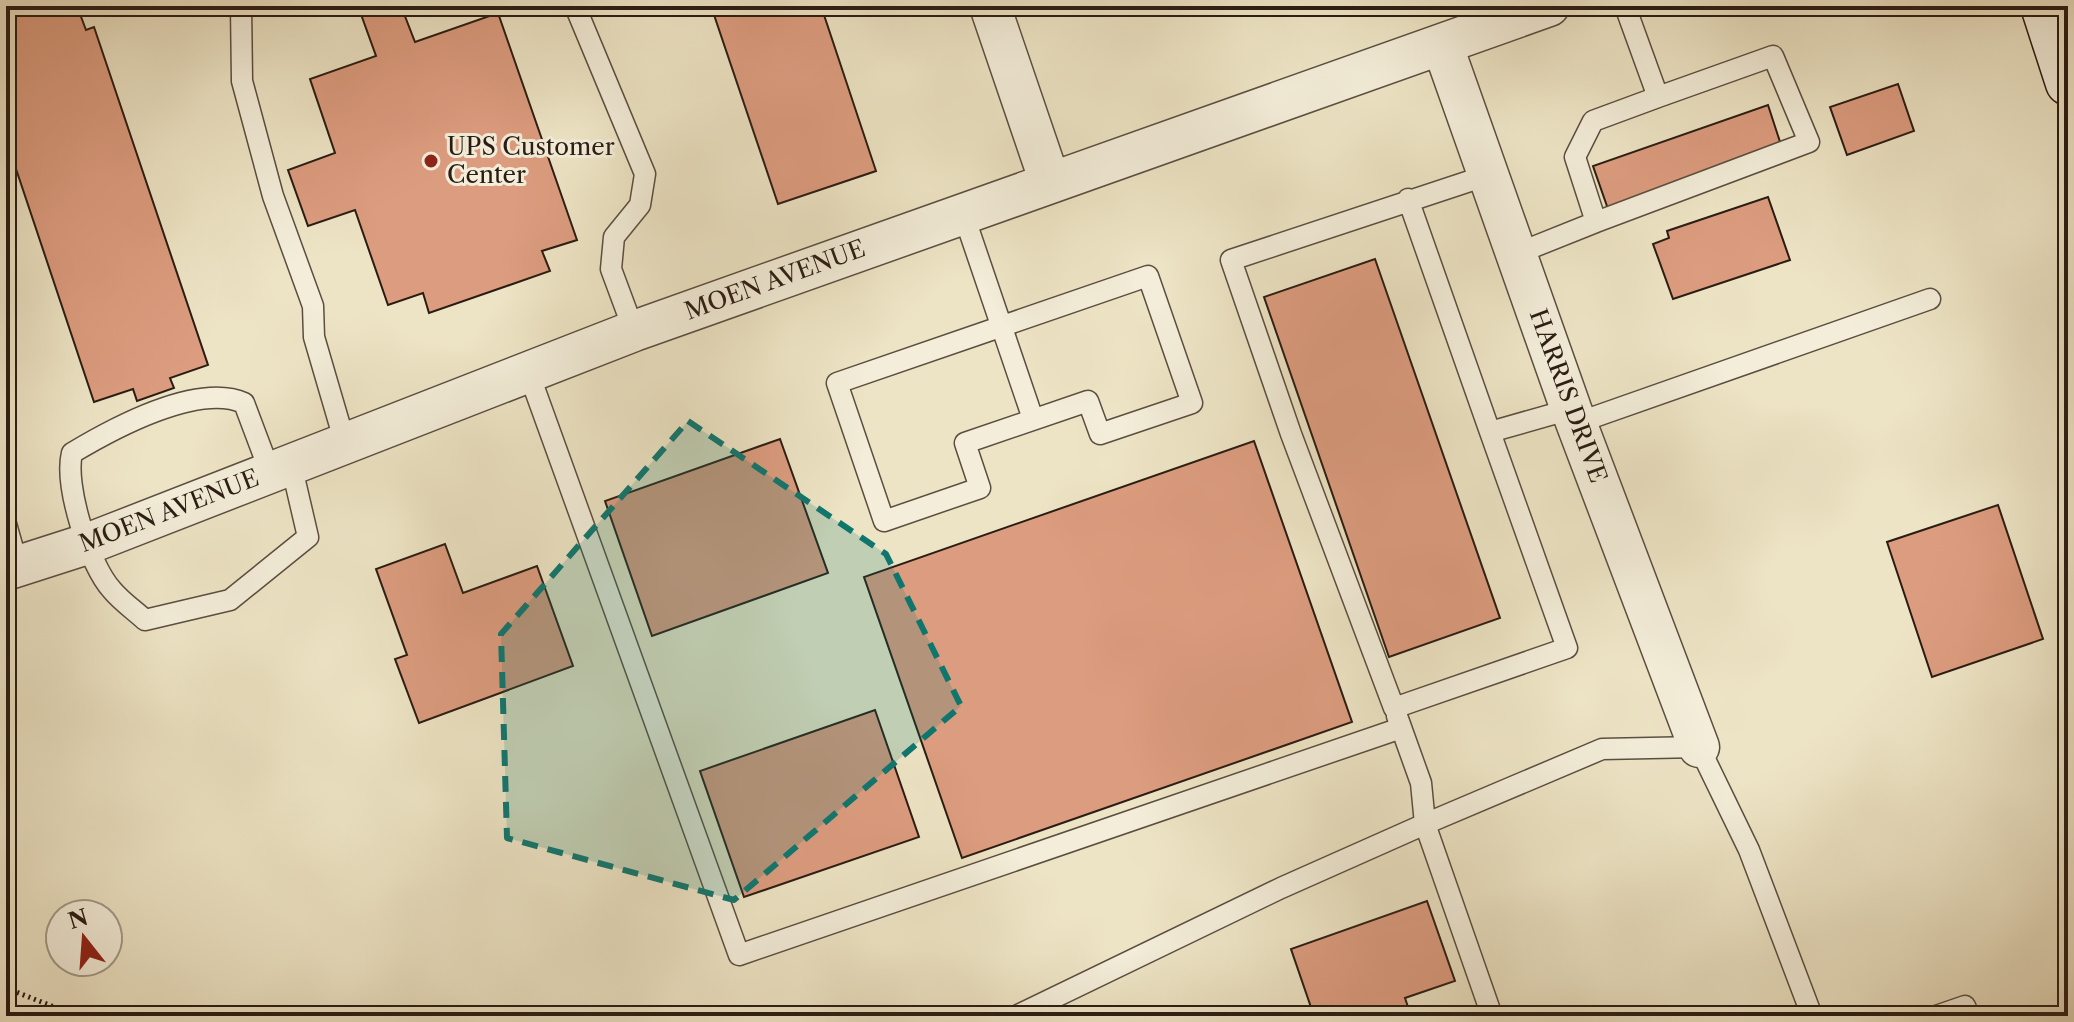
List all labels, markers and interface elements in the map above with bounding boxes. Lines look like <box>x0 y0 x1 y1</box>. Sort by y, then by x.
place label: UPS Customer Center <box>447 132 615 189</box>
marker: UPS Customer Center <box>422 152 440 170</box>
street label: MOEN AVENUE <box>681 233 869 326</box>
street label: HARRIS DRIVE <box>1524 305 1613 487</box>
street label: MOEN AVENUE <box>75 463 263 558</box>
north arrow <box>44 898 124 978</box>
text: N <box>65 904 91 935</box>

